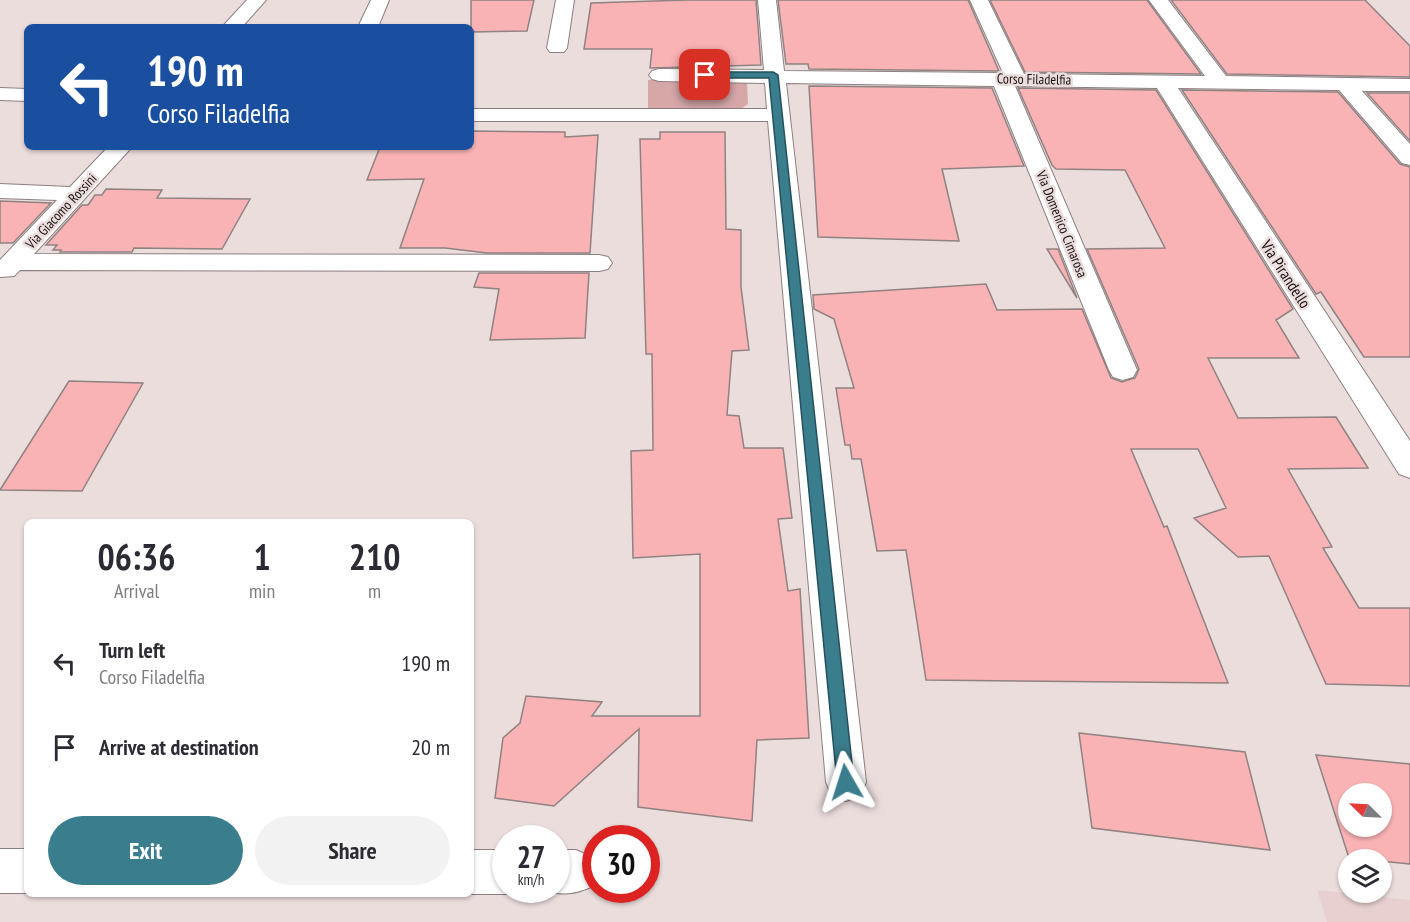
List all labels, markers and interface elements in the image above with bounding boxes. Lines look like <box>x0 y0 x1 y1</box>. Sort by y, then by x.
text: 190 m <box>147 43 244 98</box>
icon: left <box>48 48 126 126</box>
pin <box>679 49 730 100</box>
icon: arrive <box>688 58 721 91</box>
street label: Corso Filadelfia <box>997 69 1071 89</box>
text: Corso Filadelfia <box>147 96 290 130</box>
street label: Via Domenico Cimarosa <box>1032 167 1092 280</box>
street label: Via Giacomo Rossini <box>21 170 100 253</box>
street label: Via Pirandello <box>1256 235 1315 312</box>
text: 06:36 <box>98 533 175 580</box>
text: 1 <box>253 533 271 580</box>
text: 210 <box>349 533 400 580</box>
text: Arrival <box>114 578 159 604</box>
text: min <box>249 578 275 604</box>
text: m <box>368 578 381 604</box>
text: Turn left <box>99 636 165 664</box>
icon: left <box>48 647 81 680</box>
text: 190 m <box>401 649 450 677</box>
text: Corso Filadelfia <box>99 664 205 690</box>
icon: arrive <box>48 731 81 764</box>
text: Arrive at destination <box>99 733 259 761</box>
text: 20 m <box>411 733 450 761</box>
position arrow <box>814 750 878 814</box>
north arrow <box>1338 783 1392 837</box>
map controls <box>1338 783 1392 903</box>
button: Exit <box>48 816 243 885</box>
button: Share <box>255 816 450 885</box>
speed limit sign: 30 <box>582 825 660 903</box>
text: 27 <box>517 837 545 876</box>
button: layers <box>1338 849 1392 903</box>
text: km/h <box>518 870 544 889</box>

